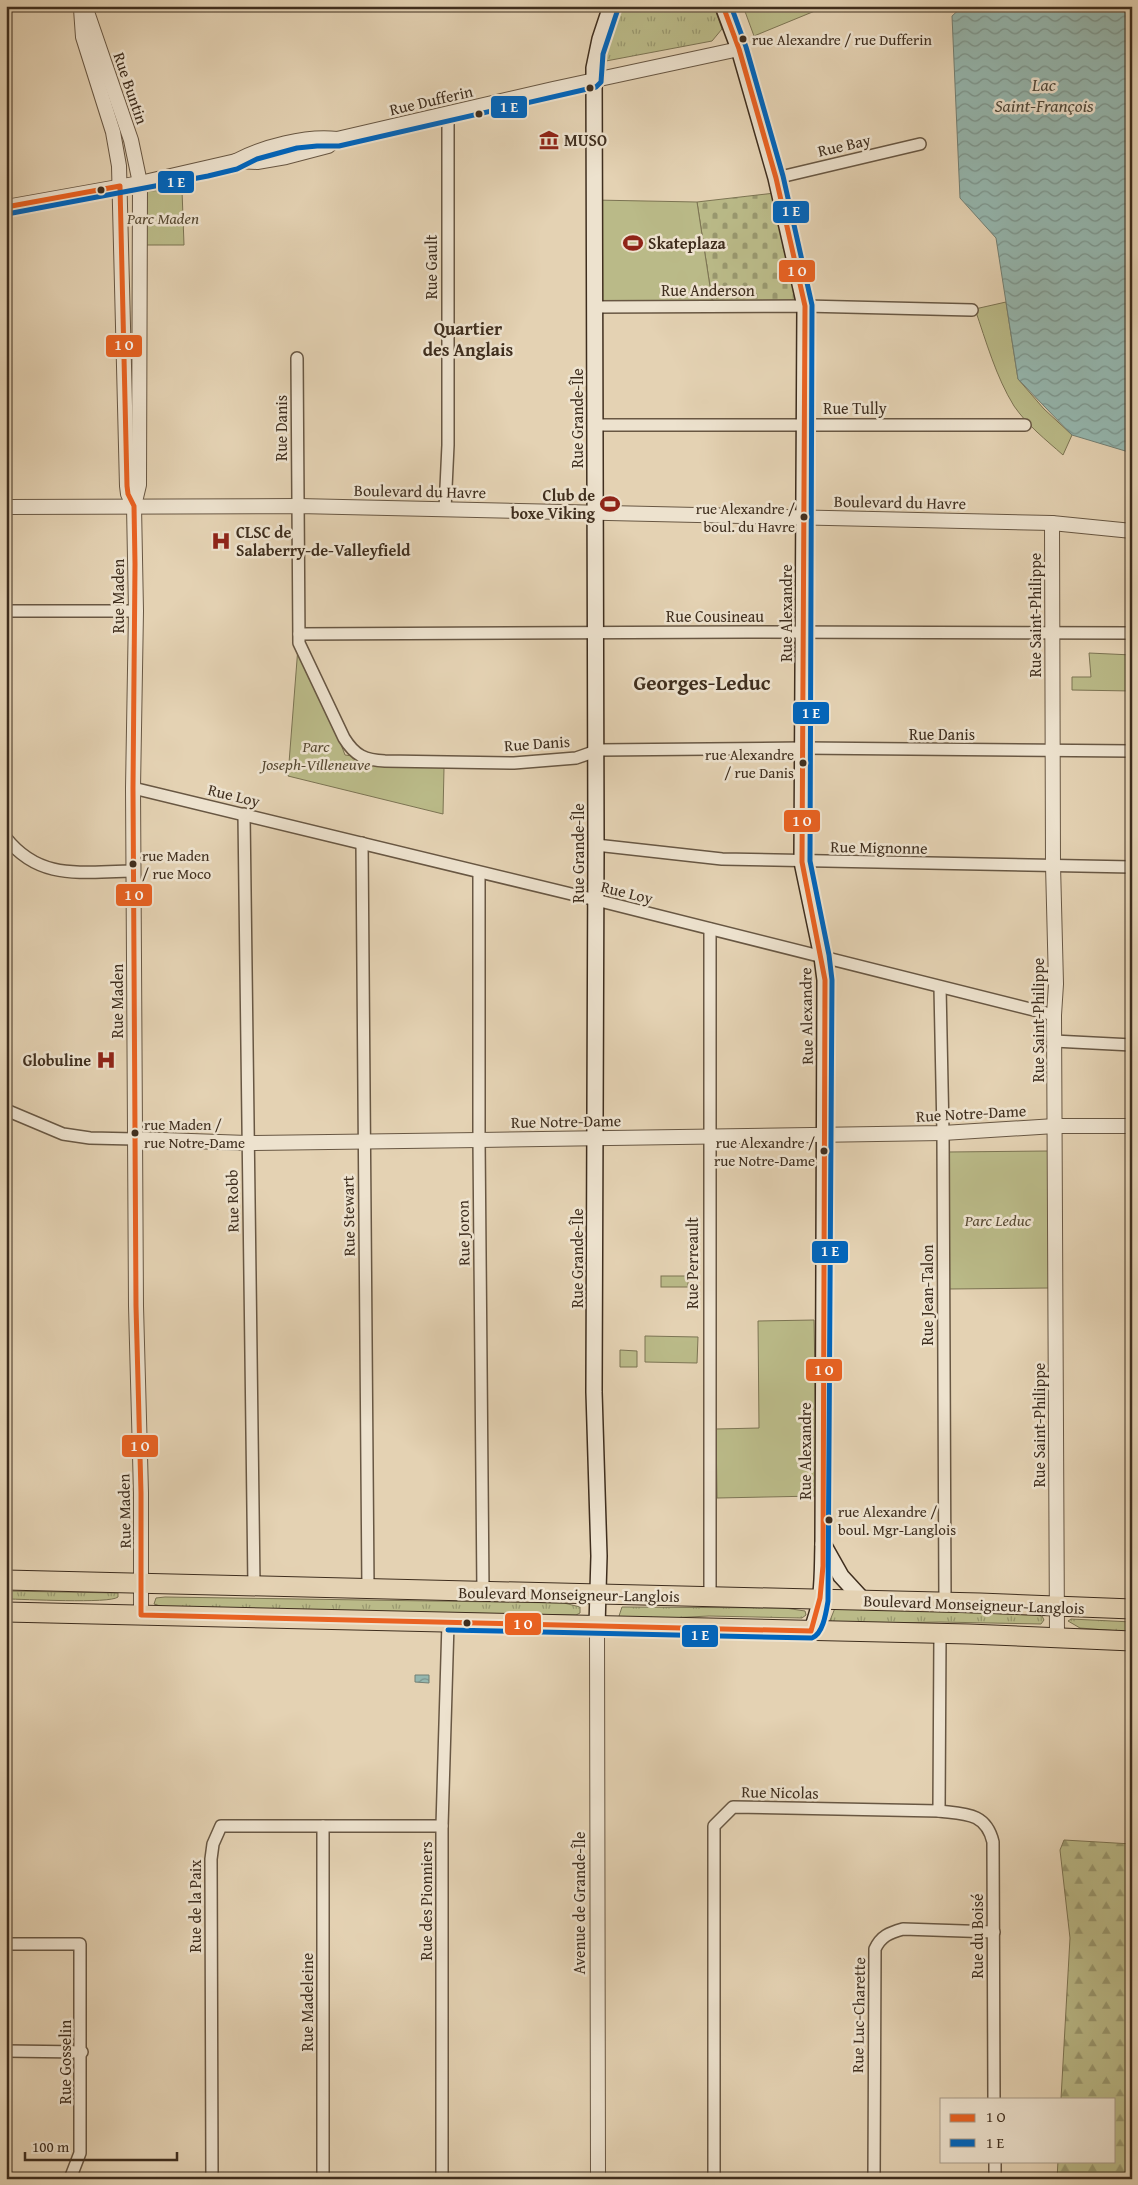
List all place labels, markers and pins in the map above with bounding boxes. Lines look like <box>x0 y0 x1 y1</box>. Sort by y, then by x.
place label: rue Alexandre / rue Dufferin <box>752 29 933 50</box>
marker: rue Alexandre / rue Dufferin <box>738 34 748 44</box>
unlabelled marker <box>585 83 595 93</box>
unlabelled marker <box>474 109 484 119</box>
place label: MUSO <box>564 128 607 152</box>
museum icon: MUSO <box>538 129 560 151</box>
unlabelled marker <box>96 185 106 195</box>
place label: Skateplaza <box>648 231 727 255</box>
sports icon: Skateplaza <box>622 232 644 254</box>
place label: Club de boxe Viking <box>511 483 596 525</box>
sports icon: Club de boxe Viking <box>599 493 621 515</box>
place label: rue Alexandre / boul. du Havre <box>696 498 795 537</box>
marker: rue Alexandre / boul. du Havre <box>799 512 809 522</box>
place label: CLSC de Salaberry-de-Valleyfield <box>236 520 411 562</box>
hospital icon: CLSC de Salaberry-de-Valleyfield <box>210 530 232 552</box>
place label: rue Alexandre / rue Danis <box>705 744 794 783</box>
marker: rue Alexandre / rue Danis <box>798 758 808 768</box>
place label: rue Maden / rue Moco <box>142 845 212 884</box>
marker: rue Maden / rue Moco <box>128 859 138 869</box>
place label: Globuline <box>23 1048 91 1072</box>
hospital icon: Globuline <box>95 1049 117 1071</box>
place label: rue Maden / rue Notre-Dame <box>144 1114 245 1153</box>
marker: rue Maden / rue Notre-Dame <box>130 1128 140 1138</box>
place label: rue Alexandre / rue Notre-Dame <box>714 1132 815 1171</box>
marker: rue Alexandre / rue Notre-Dame <box>819 1146 829 1156</box>
place label: rue Alexandre / boul. Mgr-Langlois <box>838 1501 956 1540</box>
marker: rue Alexandre / boul. Mgr-Langlois <box>824 1515 834 1525</box>
unlabelled marker <box>462 1618 472 1628</box>

